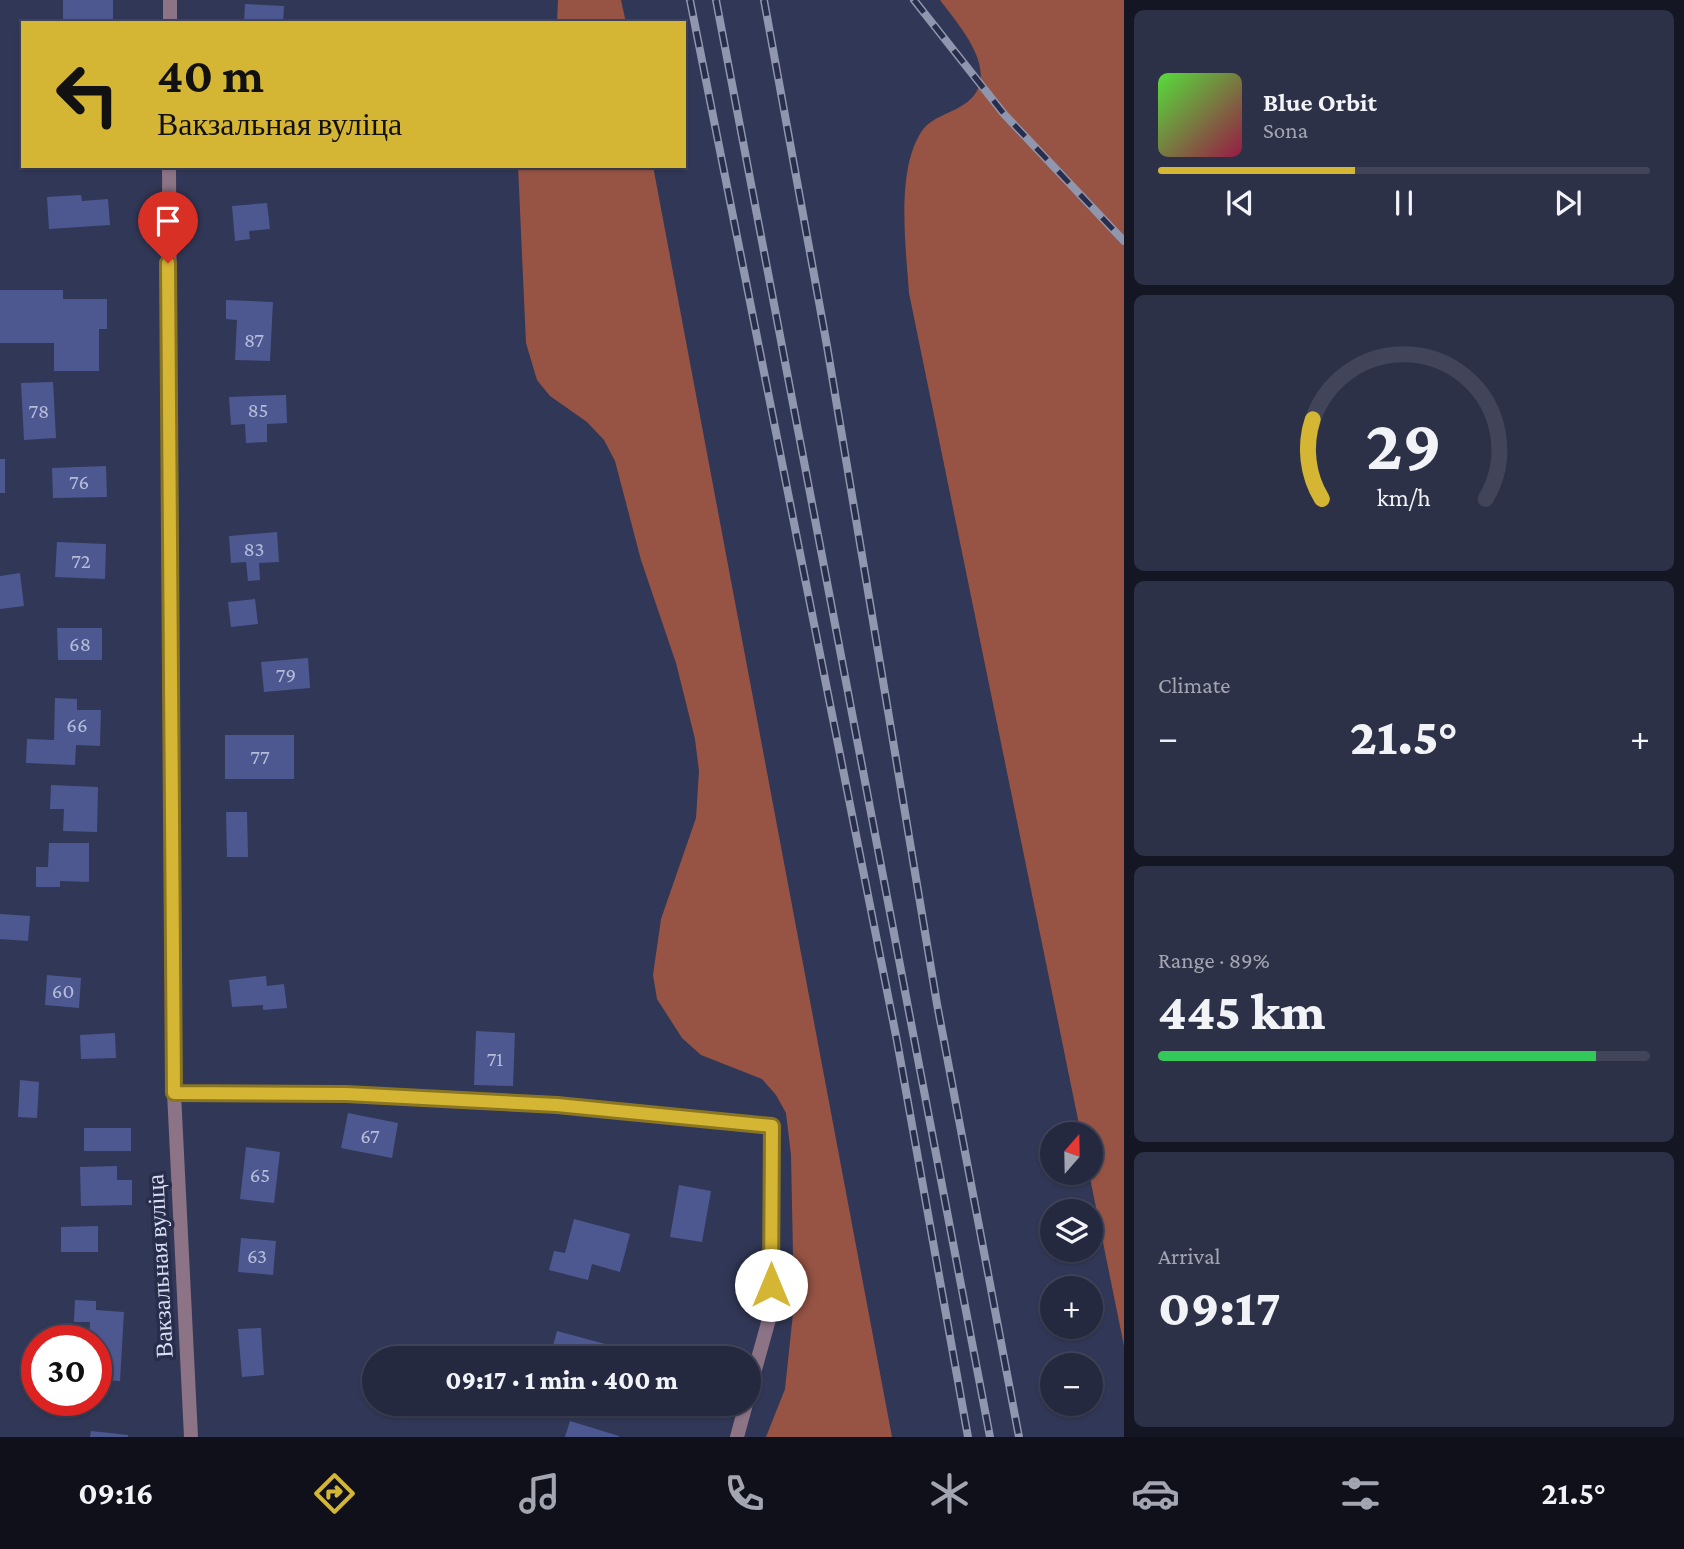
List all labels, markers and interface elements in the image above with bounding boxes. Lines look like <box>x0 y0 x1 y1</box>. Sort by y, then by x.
text: 40 m <box>157 48 264 103</box>
icon: left <box>42 49 133 140</box>
text: Blue Orbit <box>1263 88 1377 117</box>
text: Вакзальная вуліца <box>157 106 402 142</box>
text: Sona <box>1263 117 1308 143</box>
icon: previous <box>1221 184 1259 222</box>
icon: pause <box>1385 184 1423 222</box>
icon: next <box>1549 184 1587 222</box>
pin <box>138 191 198 263</box>
icon: arrive <box>149 202 187 240</box>
house number: 87 <box>244 328 264 352</box>
house number: 85 <box>248 398 268 422</box>
house number: 78 <box>29 399 49 423</box>
text: 29 <box>1366 405 1442 486</box>
house number: 76 <box>69 470 89 494</box>
text: km/h <box>1377 484 1431 511</box>
house number: 83 <box>244 537 264 561</box>
house number: 72 <box>71 549 91 573</box>
house number: 68 <box>69 632 91 656</box>
house number: 79 <box>276 663 296 687</box>
text: Climate <box>1158 672 1230 698</box>
text: 21.5° <box>1350 707 1458 765</box>
house number: 66 <box>66 713 88 737</box>
text: − <box>1158 716 1178 758</box>
text: + <box>1630 716 1650 758</box>
house number: 77 <box>250 745 270 769</box>
text: Range · 89% <box>1158 947 1270 973</box>
house number: 60 <box>52 979 74 1003</box>
text: 445 km <box>1158 982 1325 1040</box>
house number: 71 <box>487 1047 503 1071</box>
north arrow <box>1040 1122 1102 1185</box>
map controls <box>1040 1122 1103 1416</box>
house number: 67 <box>360 1124 380 1148</box>
house number: 65 <box>250 1163 270 1187</box>
street label: Вакзальная вуліца <box>141 1173 178 1359</box>
button: layers <box>1040 1199 1103 1262</box>
text: Arrival <box>1158 1243 1221 1269</box>
house number: 63 <box>247 1244 267 1268</box>
position arrow <box>734 1248 808 1322</box>
button: + <box>1040 1276 1103 1339</box>
text: 09:17 <box>1158 1278 1281 1336</box>
speed limit sign: 30 <box>21 1325 112 1416</box>
button: − <box>1040 1353 1103 1416</box>
text: 09:17 · 1 min · 400 m <box>445 1366 678 1395</box>
icon: directions <box>310 1469 359 1518</box>
icon: music <box>515 1469 564 1518</box>
icon: phone <box>720 1469 769 1518</box>
icon: climate <box>925 1469 974 1518</box>
icon: car <box>1131 1469 1180 1518</box>
icon: filters <box>1336 1469 1385 1518</box>
text: 09:16 <box>78 1475 153 1511</box>
text: 21.5° <box>1541 1475 1606 1511</box>

